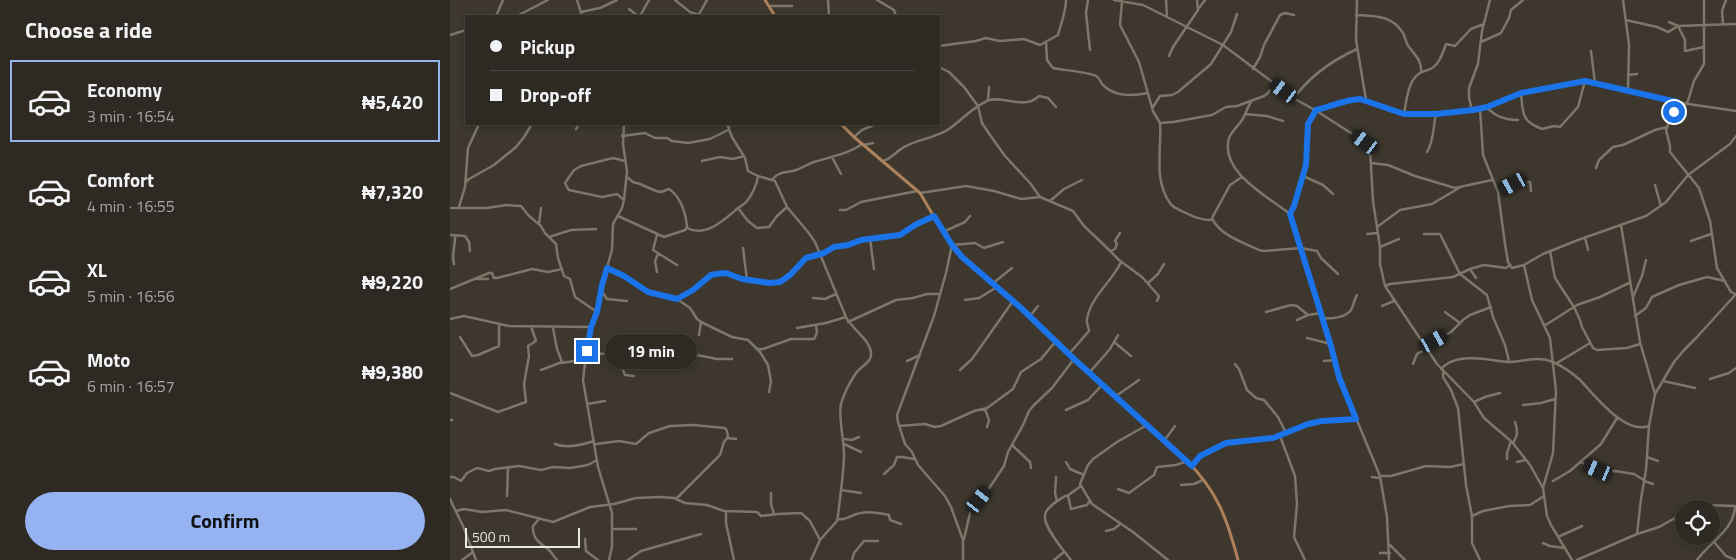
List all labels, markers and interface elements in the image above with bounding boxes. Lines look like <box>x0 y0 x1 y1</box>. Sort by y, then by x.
text: Choose a ride <box>25 13 152 47</box>
text: Pickup <box>520 32 575 61</box>
text: Economy <box>87 75 162 104</box>
car <box>1267 76 1300 106</box>
icon: car <box>27 79 72 124</box>
text: Drop-off <box>520 80 591 109</box>
text: ₦5,420 <box>362 87 423 116</box>
route start <box>1663 101 1685 123</box>
text: 3 min · 16:54 <box>87 104 175 128</box>
car <box>1348 127 1381 157</box>
text: Comfort <box>87 165 154 194</box>
icon: car <box>27 169 72 214</box>
car <box>1496 170 1529 198</box>
text: ₦7,320 <box>362 177 423 206</box>
text: 4 min · 16:55 <box>87 194 175 218</box>
text: XL <box>87 255 107 284</box>
icon: car <box>27 259 72 304</box>
text: ₦9,220 <box>362 267 423 296</box>
text: 5 min · 16:56 <box>87 284 175 308</box>
car <box>1417 327 1450 355</box>
callout: 19 min <box>604 334 697 368</box>
text: 19 min <box>627 339 675 363</box>
route end <box>576 340 598 362</box>
text: Moto <box>87 345 130 374</box>
icon: car <box>27 349 72 394</box>
text: ₦9,380 <box>362 357 423 386</box>
text: 6 min · 16:57 <box>87 374 175 398</box>
car <box>1581 457 1614 483</box>
car <box>963 484 994 516</box>
button: Confirm <box>25 492 425 550</box>
map controls <box>1675 500 1720 545</box>
button: locate <box>1675 500 1720 545</box>
scale bar <box>465 525 580 548</box>
text: 500 m <box>472 526 510 547</box>

